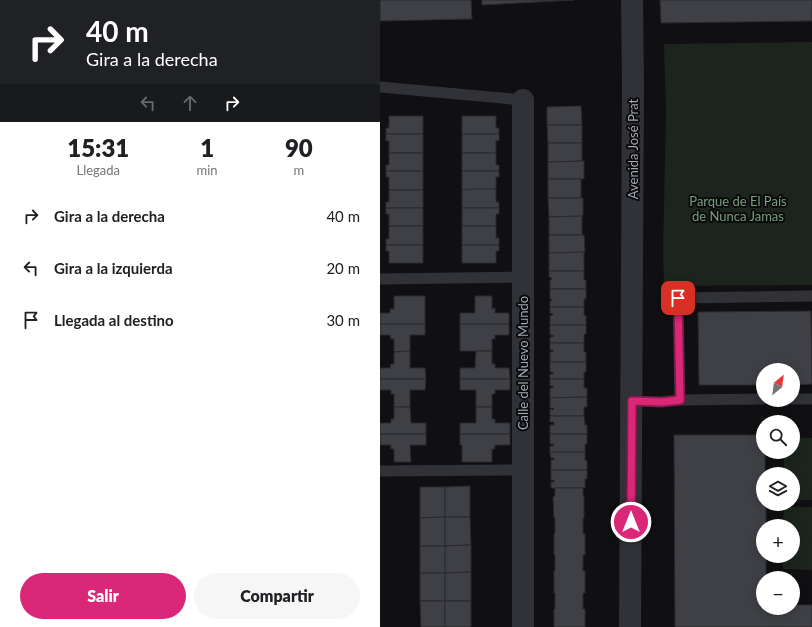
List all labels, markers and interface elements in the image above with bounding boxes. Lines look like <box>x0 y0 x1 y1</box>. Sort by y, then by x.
text: 40 m <box>86 14 149 48</box>
icon: right <box>20 16 72 68</box>
text: Gira a la derecha <box>86 48 218 70</box>
icon: left <box>137 92 159 114</box>
icon: ahead <box>179 92 201 114</box>
icon: right <box>221 92 243 114</box>
street label: Avenida José Prat <box>625 98 641 199</box>
text: 15:31 <box>67 133 129 162</box>
text: 1 <box>200 133 214 162</box>
text: 90 <box>285 133 313 162</box>
text: Llegada <box>76 162 120 178</box>
text: min <box>197 162 218 178</box>
text: m <box>293 162 304 178</box>
park label: Parque de El País de Nunca Jamas <box>689 193 787 224</box>
icon: right <box>20 205 42 227</box>
text: Gira a la derecha <box>54 207 165 225</box>
text: 40 m <box>326 207 360 225</box>
icon: left <box>20 257 42 279</box>
text: Gira a la izquierda <box>54 259 173 277</box>
text: 20 m <box>326 259 360 277</box>
pin <box>661 281 695 315</box>
icon: arrive <box>667 287 689 309</box>
street label: Calle del Nuevo Mundo <box>515 296 531 430</box>
icon: arrive <box>20 309 42 331</box>
text: Llegada al destino <box>54 311 174 329</box>
text: 30 m <box>326 311 360 329</box>
north arrow <box>756 363 800 407</box>
map controls <box>756 363 800 615</box>
button: search <box>756 415 800 459</box>
button: layers <box>756 467 800 511</box>
position arrow <box>610 501 652 543</box>
button: + <box>756 519 800 563</box>
button: − <box>756 571 800 615</box>
button: Salir <box>20 573 186 619</box>
button: Compartir <box>194 573 360 619</box>

